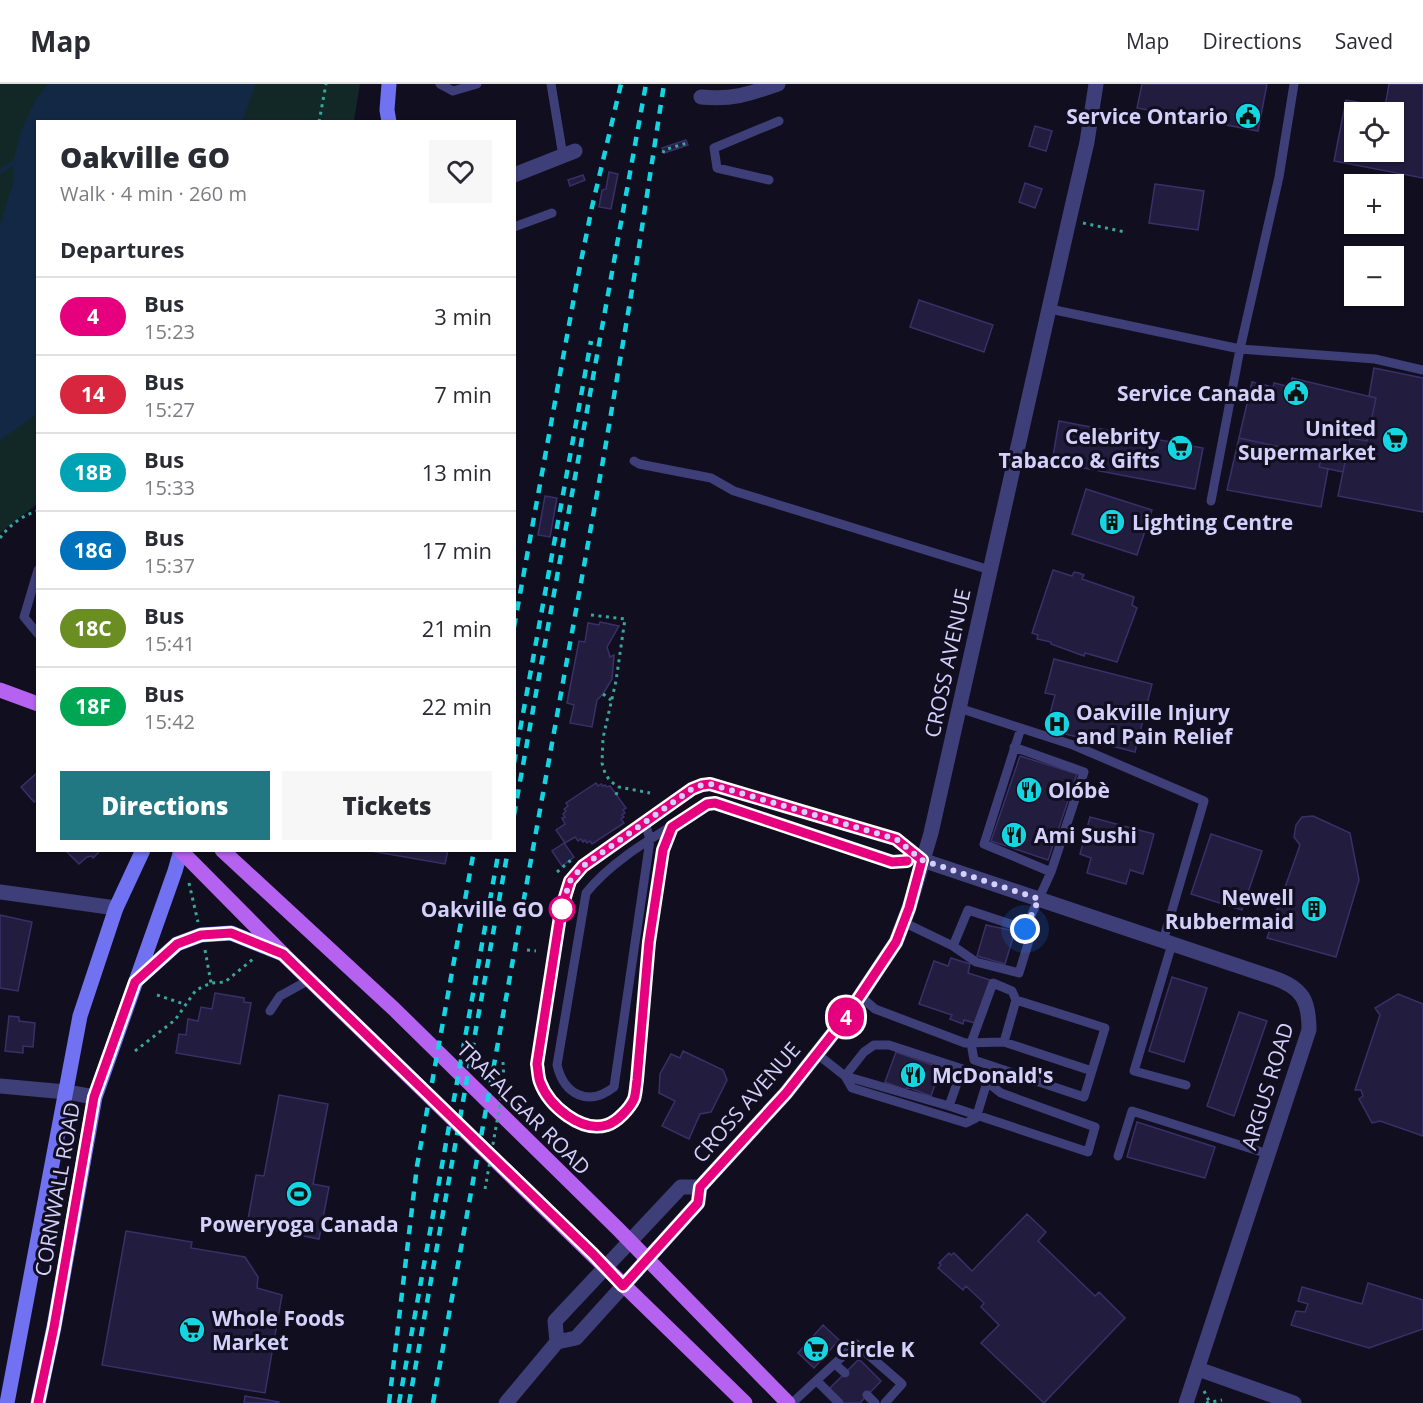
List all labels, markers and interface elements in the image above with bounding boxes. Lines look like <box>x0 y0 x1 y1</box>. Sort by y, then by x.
text: Map <box>30 22 91 60</box>
text: Map <box>1126 27 1169 55</box>
text: Directions <box>1202 27 1302 55</box>
text: Saved <box>1335 27 1393 55</box>
public building icon: Service Ontario <box>1233 101 1263 131</box>
place label: Service Ontario <box>1066 102 1228 130</box>
map controls <box>1344 102 1404 306</box>
button: locate <box>1344 102 1404 162</box>
text: Oakville GO <box>60 138 230 176</box>
button: heart <box>429 140 492 203</box>
button: + <box>1344 174 1404 234</box>
text: Walk · 4 min · 260 m <box>60 180 247 207</box>
text: Departures <box>60 234 184 264</box>
button: − <box>1344 246 1404 306</box>
text: Bus <box>144 288 184 318</box>
text: 3 min <box>434 301 492 331</box>
text: 4 <box>87 302 99 330</box>
text: 15:23 <box>144 318 195 345</box>
text: Bus <box>144 366 184 396</box>
public building icon: Service Canada <box>1281 378 1311 408</box>
text: 7 min <box>434 379 492 409</box>
place label: Service Canada <box>1117 379 1276 407</box>
text: 14 <box>81 380 105 408</box>
text: 15:27 <box>144 396 195 423</box>
place label: United Supermarket <box>1238 414 1376 466</box>
place label: Celebrity Tabacco & Gifts <box>999 422 1160 474</box>
supermarket icon: United Supermarket <box>1380 425 1410 455</box>
supermarket icon: Celebrity Tabacco & Gifts <box>1165 433 1195 463</box>
text: Bus <box>144 444 184 474</box>
text: 13 min <box>422 457 492 487</box>
text: 18B <box>74 458 112 486</box>
text: 15:33 <box>144 474 195 501</box>
building icon: Lighting Centre <box>1097 507 1127 537</box>
place label: Lighting Centre <box>1132 508 1293 536</box>
text: Bus <box>144 522 184 552</box>
text: 17 min <box>422 535 492 565</box>
text: 18G <box>73 536 113 564</box>
text: 15:37 <box>144 552 195 579</box>
street label: CROSS AVENUE <box>918 586 976 740</box>
text: Bus <box>144 600 184 630</box>
text: 21 min <box>422 613 492 643</box>
text: 18C <box>74 614 112 642</box>
text: 15:41 <box>144 630 195 657</box>
text: Bus <box>144 678 184 708</box>
text: 22 min <box>422 691 492 721</box>
text: 18F <box>75 692 111 720</box>
place label: Oakville Injury and Pain Relief <box>1076 698 1234 750</box>
text: 15:42 <box>144 708 195 735</box>
hospital icon: Oakville Injury and Pain Relief <box>1042 709 1072 739</box>
button: Directions <box>60 771 270 840</box>
button: Tickets <box>282 771 492 840</box>
restaurant icon: Olóbè <box>1014 775 1044 805</box>
place label: Olóbè <box>1048 776 1110 804</box>
restaurant icon: Ami Sushi <box>999 820 1029 850</box>
place label: Ami Sushi <box>1034 821 1137 849</box>
place label: Newell Rubbermaid <box>1165 883 1294 935</box>
building icon: Newell Rubbermaid <box>1299 894 1329 924</box>
place label: Oakville GO <box>421 895 544 923</box>
marker: Oakville GO <box>549 896 575 922</box>
your location <box>1010 914 1040 944</box>
line badge: 4 <box>826 998 866 1036</box>
text: 4 <box>840 1003 852 1031</box>
street label: ARGUS ROAD <box>1234 1019 1300 1153</box>
street label: TRAFALGAR ROAD <box>451 1035 597 1181</box>
street label: CROSS AVENUE <box>686 1036 806 1168</box>
restaurant icon: McDonald's <box>898 1060 928 1090</box>
place label: McDonald's <box>932 1061 1053 1089</box>
street label: CORNWALL ROAD <box>28 1100 86 1278</box>
sports icon: Poweryoga Canada <box>284 1179 314 1209</box>
place label: Poweryoga Canada <box>199 1210 399 1238</box>
place label: Whole Foods Market <box>212 1304 345 1356</box>
supermarket icon: Whole Foods Market <box>177 1315 207 1345</box>
supermarket icon: Circle K <box>801 1334 831 1364</box>
place label: Circle K <box>836 1335 914 1363</box>

